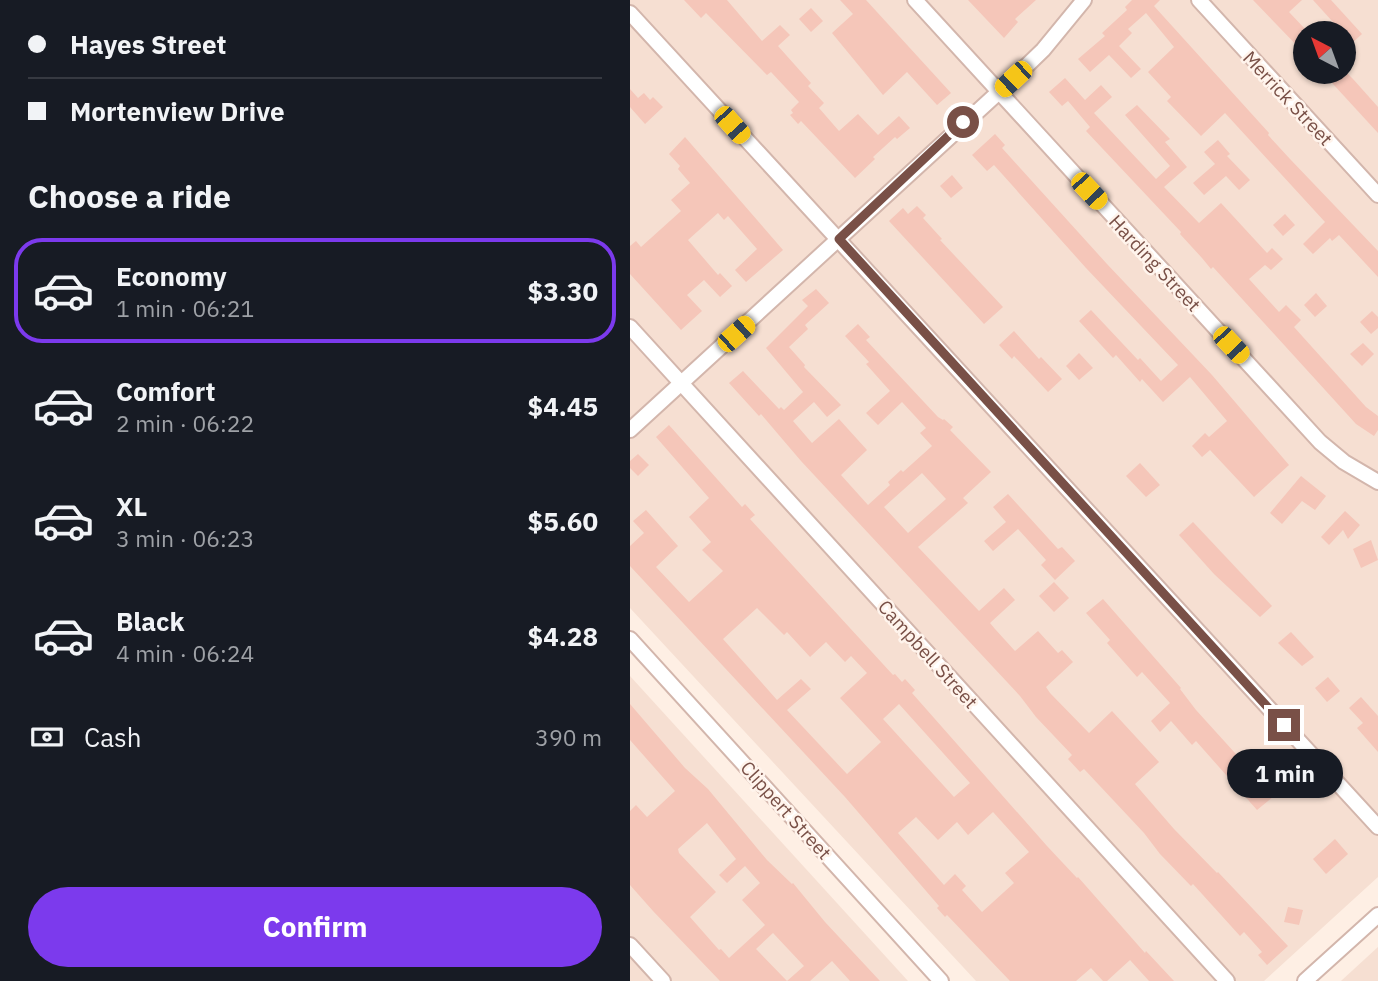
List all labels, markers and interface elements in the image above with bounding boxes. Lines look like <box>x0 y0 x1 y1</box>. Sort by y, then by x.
north arrow <box>1293 21 1356 84</box>
map controls <box>1293 21 1356 84</box>
text: Hayes Street <box>70 27 227 61</box>
street label: Merrick Street <box>1238 46 1338 150</box>
car <box>991 57 1036 101</box>
text: Mortenview Drive <box>70 94 285 128</box>
car <box>711 102 754 148</box>
route start <box>947 106 979 138</box>
car <box>1067 168 1112 214</box>
text: Choose a ride <box>28 175 231 217</box>
street label: Harding Street <box>1104 210 1206 316</box>
icon: car <box>32 259 95 322</box>
text: Economy <box>116 259 227 293</box>
text: $3.30 <box>528 274 598 308</box>
text: 1 min · 06:21 <box>116 293 254 323</box>
car <box>714 312 759 356</box>
car <box>1209 322 1254 368</box>
icon: car <box>32 374 95 437</box>
text: Comfort <box>116 374 215 408</box>
text: $4.45 <box>528 389 598 423</box>
text: 2 min · 06:22 <box>116 408 254 438</box>
icon: car <box>32 489 95 552</box>
text: XL <box>116 489 147 523</box>
text: $5.60 <box>528 504 598 538</box>
text: 3 min · 06:23 <box>116 523 254 553</box>
street label: Campbell Street <box>873 595 983 713</box>
icon: car <box>32 604 95 667</box>
text: Black <box>116 604 184 638</box>
text: $4.28 <box>528 619 598 653</box>
text: 4 min · 06:24 <box>116 638 254 668</box>
route end <box>1268 709 1300 741</box>
icon: cash <box>28 718 66 756</box>
text: Cash <box>84 720 141 754</box>
text: 390 m <box>535 722 602 752</box>
callout: 1 min <box>1226 750 1342 798</box>
street label: Clippert Street <box>735 756 837 864</box>
text: 1 min <box>1255 758 1315 788</box>
button: Confirm <box>28 887 602 967</box>

